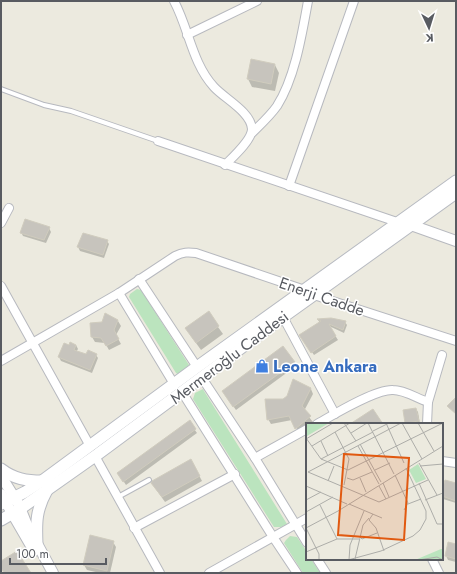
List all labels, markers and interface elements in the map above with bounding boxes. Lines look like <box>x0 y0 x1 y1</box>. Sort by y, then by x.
north arrow <box>409 8 449 48</box>
text: K <box>425 30 434 46</box>
street label: Enerji Cadde <box>276 271 368 322</box>
street label: Mermeroğlu Caddesi <box>165 305 293 410</box>
place label: Leone Ankara <box>273 355 377 378</box>
shop icon: Leone Ankara <box>254 358 270 374</box>
inset map <box>306 423 443 560</box>
scale bar <box>10 540 106 566</box>
text: 100 m <box>16 545 49 563</box>

